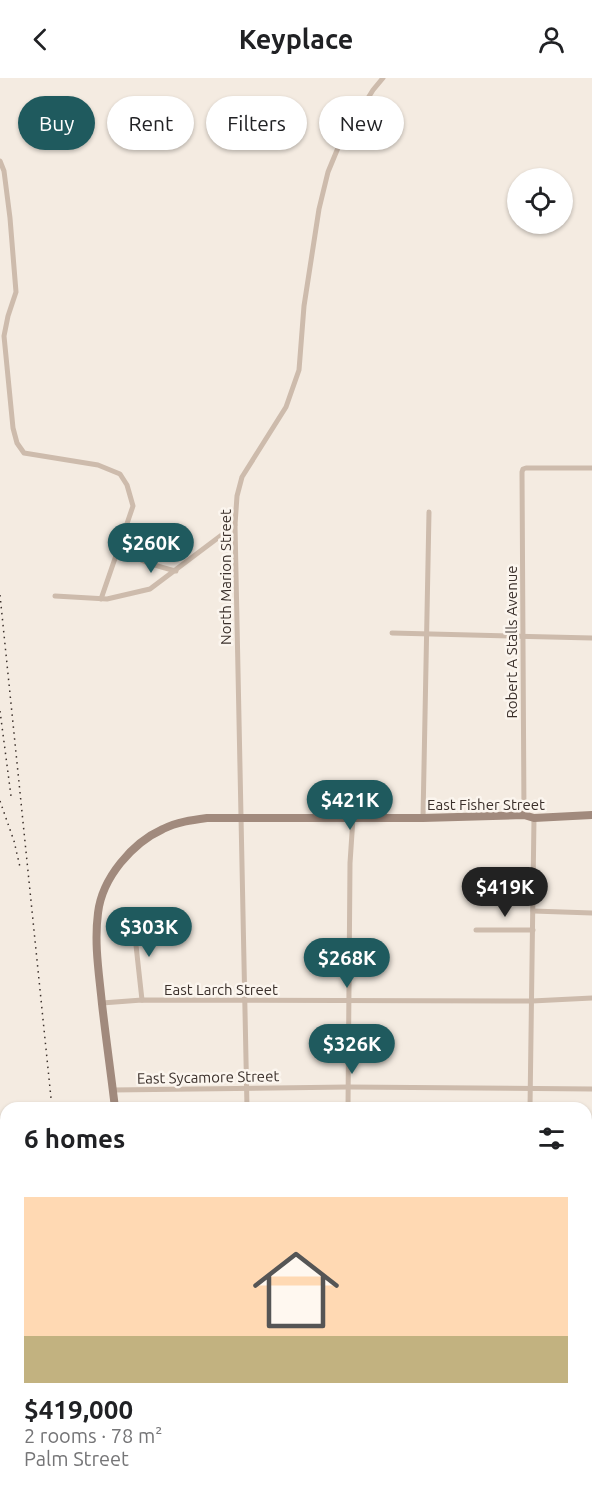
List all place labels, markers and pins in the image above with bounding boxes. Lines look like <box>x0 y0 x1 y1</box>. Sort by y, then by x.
pin: $260K <box>109 523 193 574</box>
pin: $421K <box>308 780 392 831</box>
pin: $419K <box>463 867 547 918</box>
pin: $303K <box>107 907 191 958</box>
pin: $268K <box>305 938 389 989</box>
pin: $326K <box>310 1024 394 1075</box>

